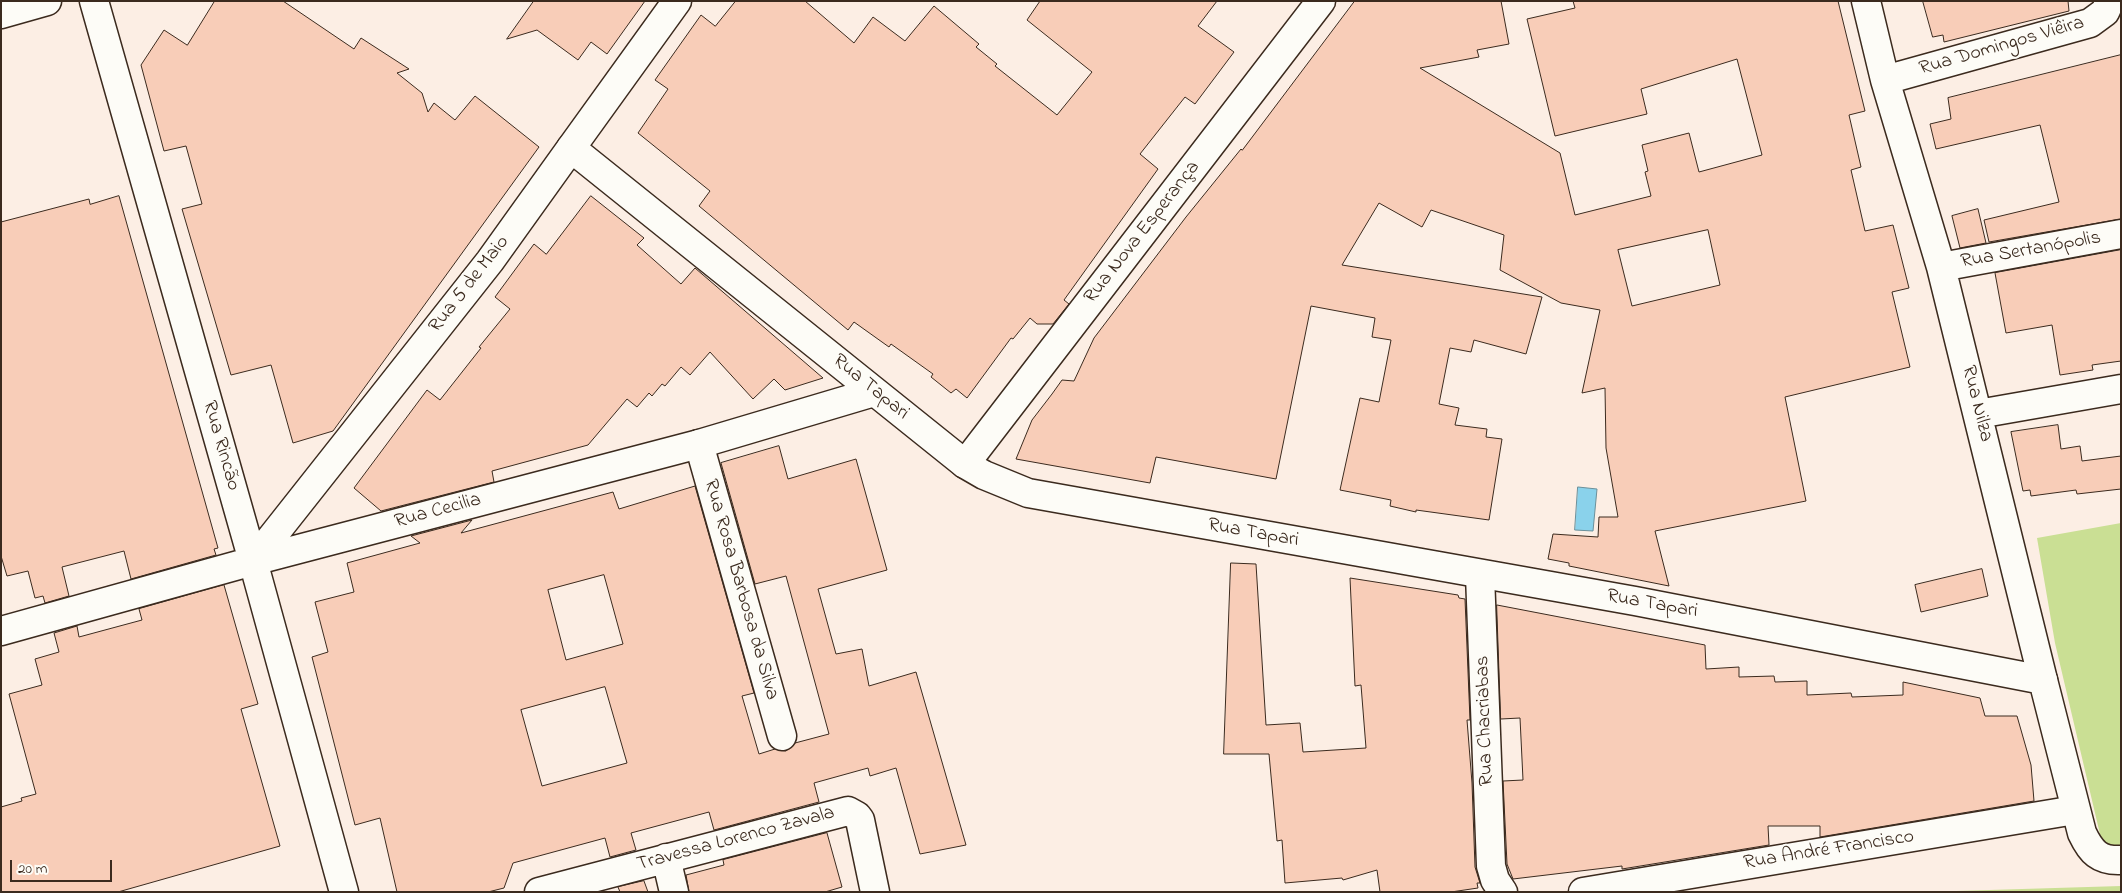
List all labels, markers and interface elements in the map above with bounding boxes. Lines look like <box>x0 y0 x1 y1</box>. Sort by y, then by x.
street label: Rua Domingos Viêira <box>1917 12 2087 82</box>
street label: Rua Nova Esperança <box>1080 157 1206 309</box>
street label: Rua Sertanópolis <box>1959 227 2103 275</box>
street label: Rua 5 de Maio <box>425 232 515 338</box>
street label: Rua Tapari <box>827 350 913 426</box>
street label: Rua Nilza <box>1955 363 1997 445</box>
street label: Rua Rincão <box>196 398 244 494</box>
street label: Rua Rosa Barbosa da Silva <box>697 477 783 703</box>
street label: Rua Cecilia <box>392 489 484 535</box>
street label: Rua Tapari <box>1206 514 1300 554</box>
street label: Rua Tapari <box>1605 585 1699 625</box>
street label: Rua Chacriabas <box>1472 655 1500 787</box>
street label: Travessa Lorenco Zavala <box>634 802 838 878</box>
street label: Rua André Francisco <box>1742 826 1916 876</box>
scale bar <box>12 850 115 882</box>
text: 20 m <box>18 858 47 880</box>

